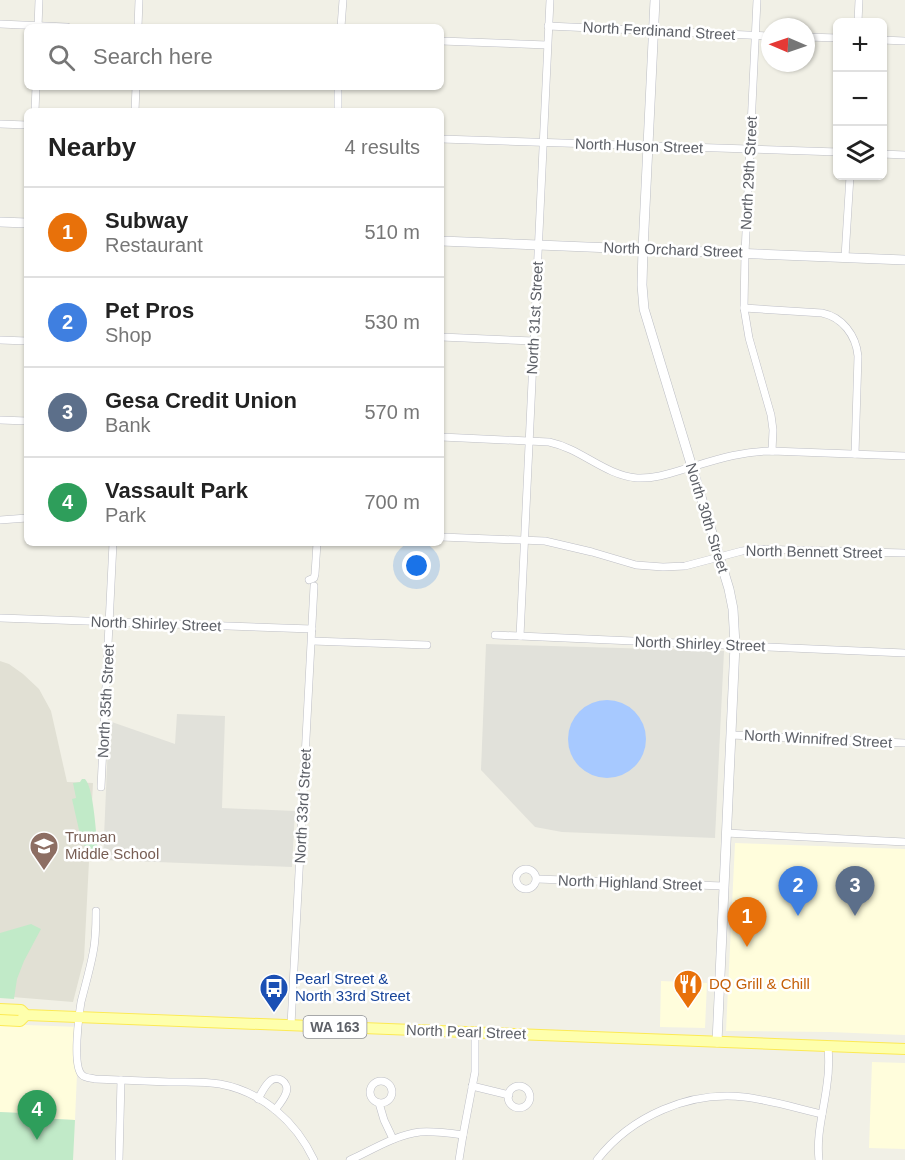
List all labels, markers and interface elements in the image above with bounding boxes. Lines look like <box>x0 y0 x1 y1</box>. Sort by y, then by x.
street label: North Ferdinand Street <box>582 18 736 43</box>
north arrow <box>761 18 815 72</box>
map controls <box>833 18 887 180</box>
button: + <box>833 18 887 72</box>
search box <box>24 24 444 90</box>
icon: search <box>45 41 78 74</box>
text: Search here <box>93 44 213 69</box>
button: − <box>833 72 887 126</box>
street label: North 29th Street <box>737 115 760 230</box>
button: layers <box>833 126 887 180</box>
text: Nearby <box>48 132 136 162</box>
street label: North Huson Street <box>575 135 704 156</box>
text: 4 results <box>344 136 420 158</box>
text: Subway <box>105 208 188 233</box>
text: 1 <box>62 221 73 243</box>
text: 510 m <box>364 221 420 243</box>
text: Restaurant <box>105 234 203 256</box>
street label: North Orchard Street <box>603 239 744 260</box>
street label: North 31st Street <box>523 260 546 375</box>
text: Pet Pros <box>105 298 194 323</box>
text: 2 <box>62 311 73 333</box>
text: 530 m <box>364 311 420 333</box>
text: Shop <box>105 324 152 346</box>
text: Gesa Credit Union <box>105 388 297 413</box>
text: 3 <box>62 401 73 423</box>
text: 570 m <box>364 401 420 423</box>
text: Bank <box>105 414 151 436</box>
street label: North 30th Street <box>683 461 733 576</box>
text: Vassault Park <box>105 478 248 503</box>
text: 4 <box>62 491 73 513</box>
text: 700 m <box>364 491 420 513</box>
text: Park <box>105 504 146 526</box>
street label: North Bennett Street <box>745 542 883 561</box>
your location <box>402 551 431 580</box>
street label: North Shirley Street <box>90 613 223 634</box>
street label: North Shirley Street <box>634 633 767 654</box>
street label: North 35th Street <box>94 643 117 758</box>
street label: North Winnifred Street <box>743 726 893 751</box>
street label: North 33rd Street <box>291 747 314 864</box>
place label: Truman Middle School <box>65 828 159 862</box>
school or university icon: Truman Middle School <box>28 830 60 872</box>
pin: 2 <box>778 866 818 916</box>
pin: 3 <box>836 866 874 916</box>
street label: North Highland Street <box>558 871 703 894</box>
pin: 1 <box>728 898 766 947</box>
restaurant icon: DQ Grill & Chill <box>672 968 704 1010</box>
place label: Pearl Street & North 33rd Street <box>295 970 411 1004</box>
bus stop icon: Pearl Street & North 33rd Street <box>258 972 290 1014</box>
place label: DQ Grill & Chill <box>709 975 810 992</box>
road number: WA 163 <box>304 1016 366 1038</box>
street label: North Pearl Street <box>406 1021 527 1042</box>
pin: 4 <box>18 1090 57 1140</box>

